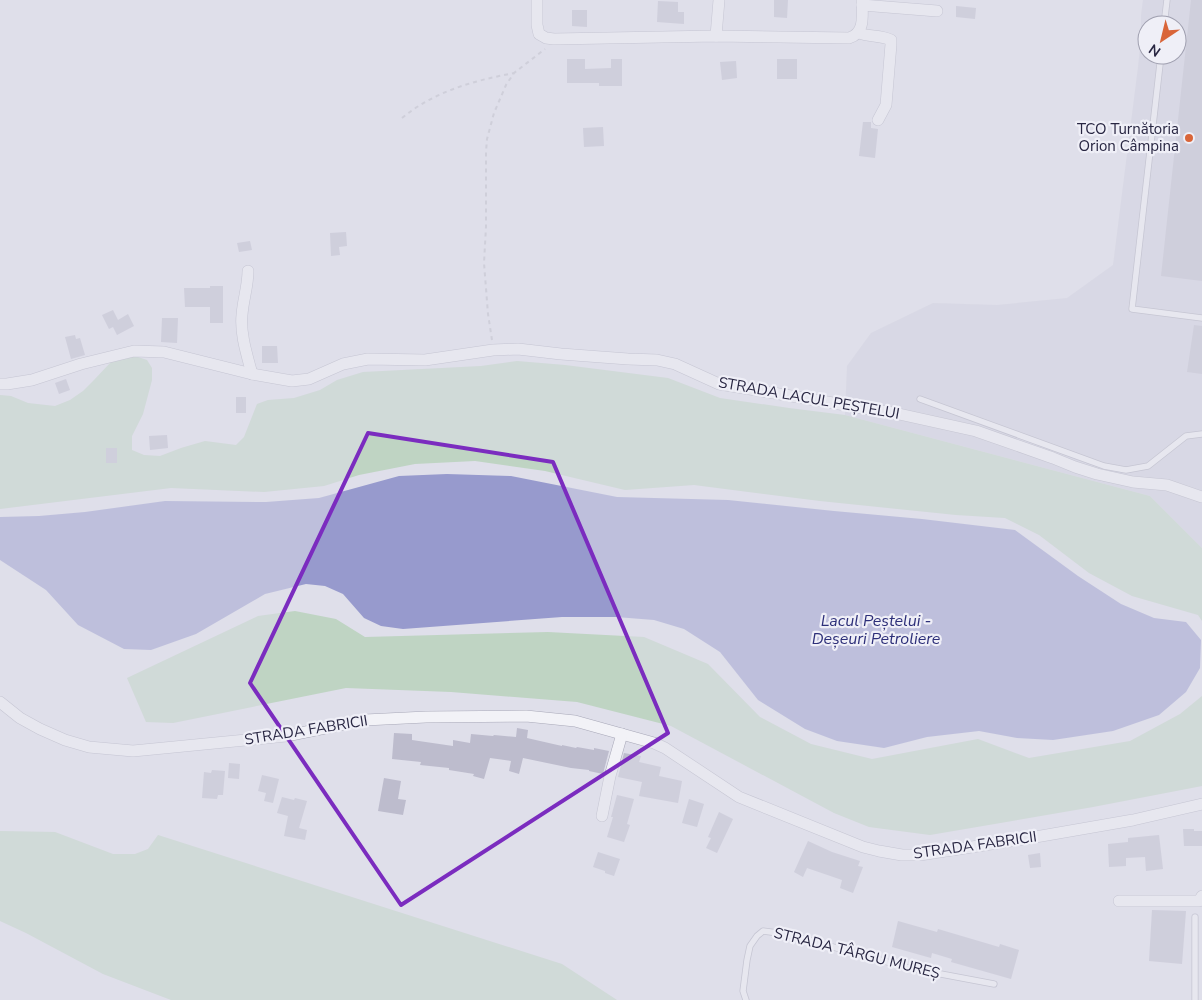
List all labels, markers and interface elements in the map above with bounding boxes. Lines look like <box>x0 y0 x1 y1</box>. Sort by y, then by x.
north arrow <box>1137 15 1187 65</box>
text: N <box>1145 39 1165 61</box>
place label: TCO Turnătoria Orion Câmpina <box>1077 119 1179 156</box>
marker: TCO Turnătoria Orion Câmpina <box>1183 132 1195 144</box>
street label: STRADA LACUL PEȘTELUI <box>717 372 901 424</box>
water label: Lacul Peștelui - Deșeuri Petroliere <box>812 610 941 650</box>
street label: STRADA FABRICII <box>243 710 369 750</box>
street label: STRADA FABRICII <box>912 826 1038 864</box>
street label: STRADA TÂRGU MUREȘ <box>772 923 942 983</box>

